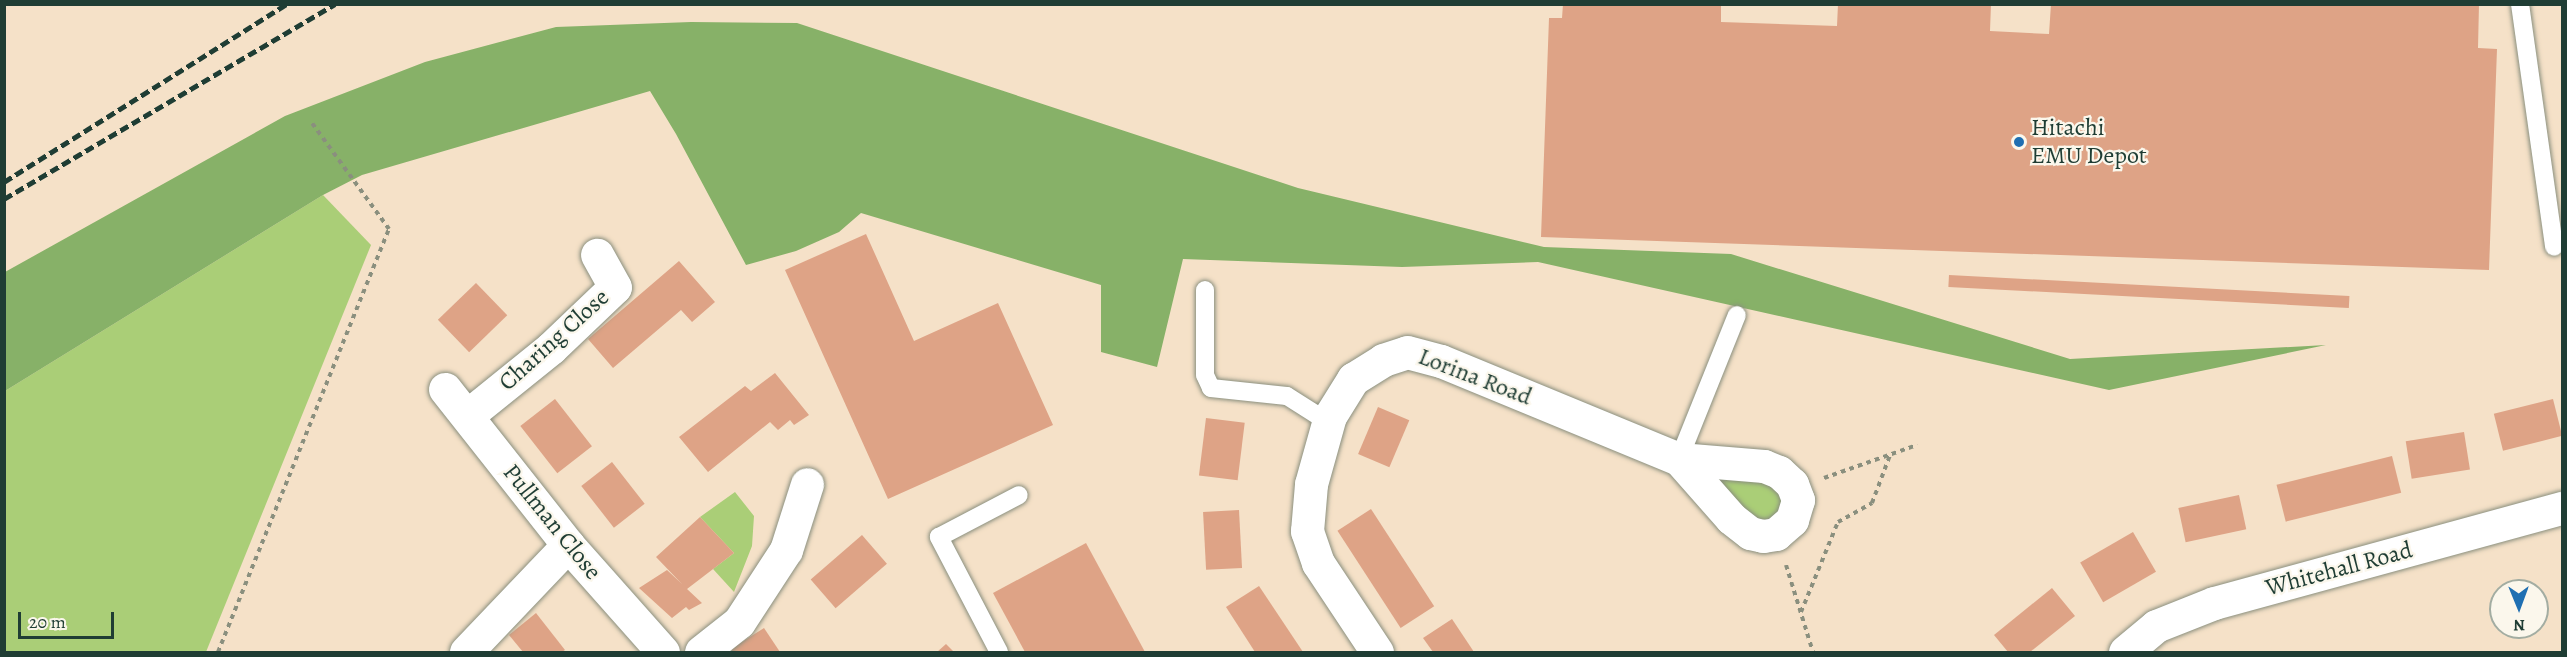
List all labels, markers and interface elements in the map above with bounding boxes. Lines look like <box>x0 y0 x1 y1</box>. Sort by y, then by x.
place label: Hitachi EMU Depot <box>2031 114 2147 170</box>
marker: Hitachi EMU Depot <box>2012 135 2026 149</box>
street label: Charing Close <box>493 283 615 397</box>
street label: Lorina Road <box>1414 342 1536 412</box>
street label: Pullman Close <box>497 458 607 586</box>
street label: Whitehall Road <box>2262 536 2416 602</box>
north arrow <box>2489 579 2549 639</box>
scale bar <box>21 600 117 638</box>
text: 20 m <box>29 610 66 634</box>
text: N <box>2513 614 2525 636</box>

